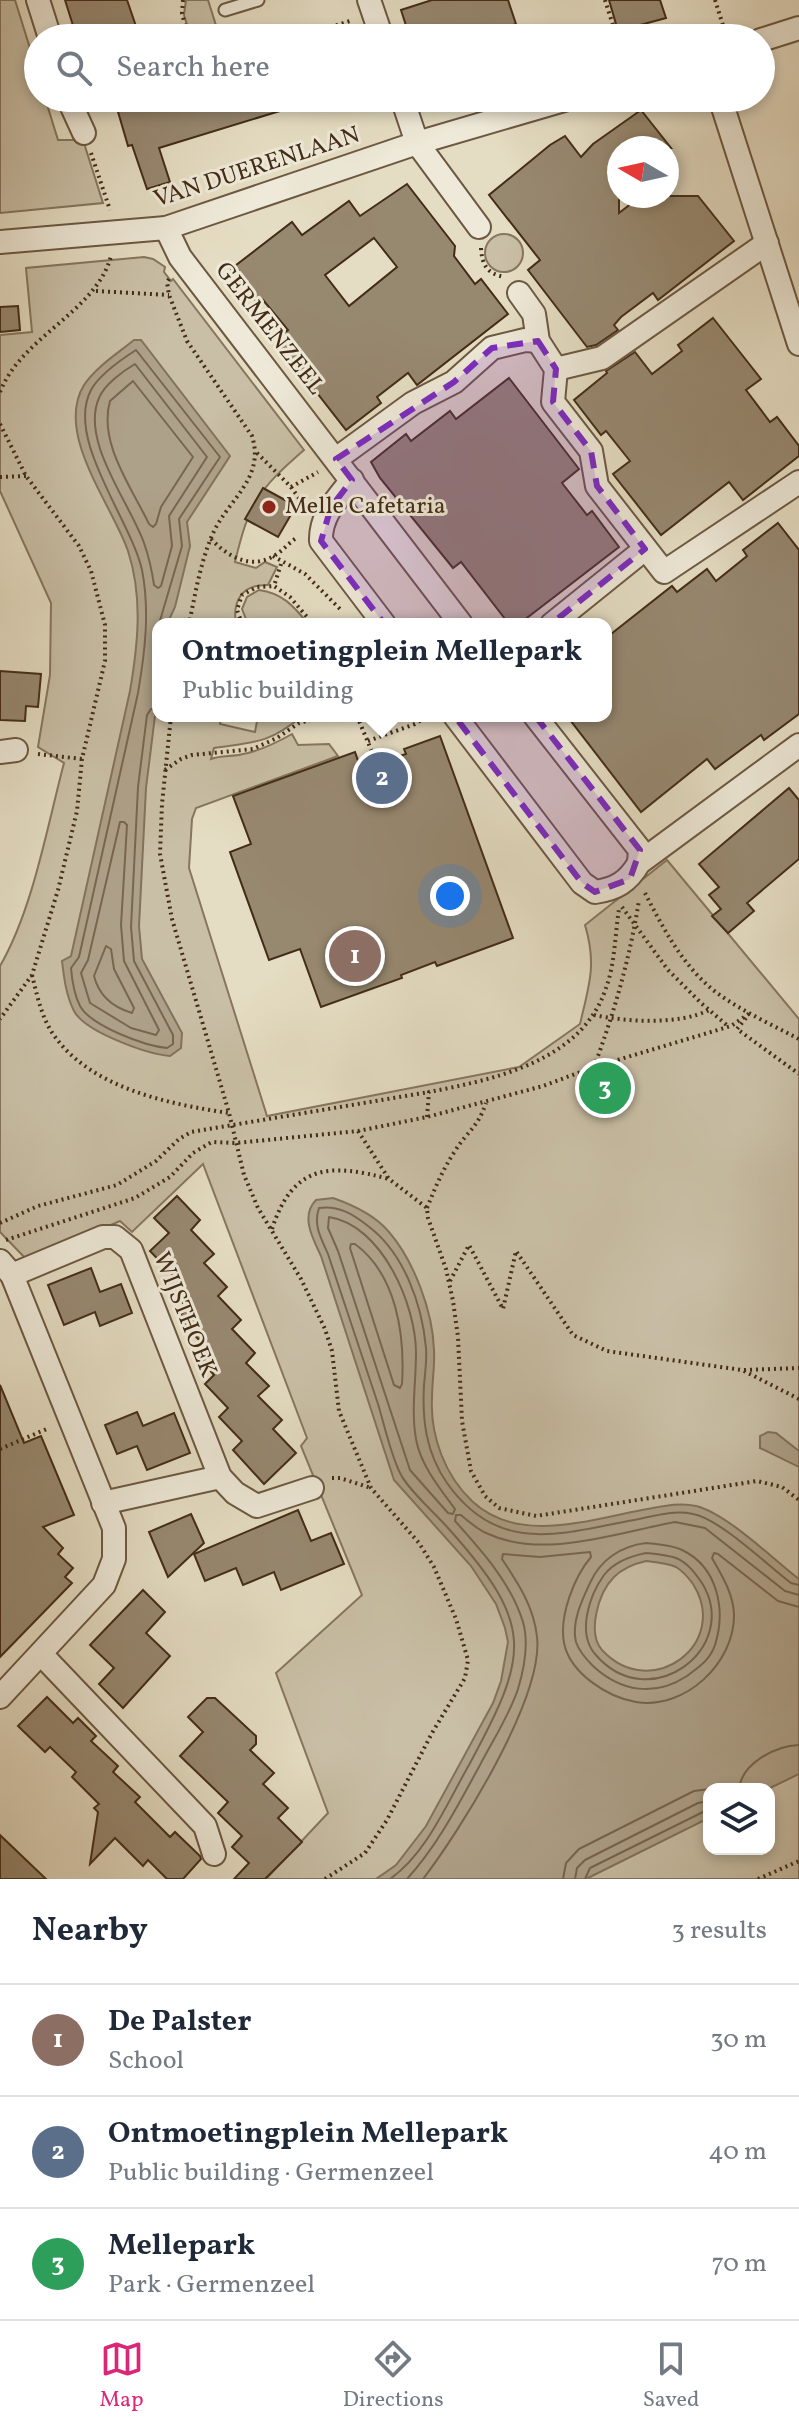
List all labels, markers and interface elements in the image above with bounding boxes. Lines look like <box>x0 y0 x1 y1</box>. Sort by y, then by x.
search box <box>24 24 775 112</box>
icon: search <box>52 46 96 90</box>
text: Search here <box>116 47 270 89</box>
street label: VAN DUERENLAAN <box>150 119 364 217</box>
north arrow <box>607 136 679 208</box>
street label: GERMENZEEL <box>206 255 332 403</box>
place label: Melle Cafetaria <box>285 490 446 524</box>
marker: Melle Cafetaria <box>260 498 278 516</box>
popup <box>152 618 612 722</box>
text: Ontmoetingplein Mellepark <box>182 631 582 673</box>
text: Public building <box>182 673 354 709</box>
pin: 2 <box>356 748 408 808</box>
your location <box>430 876 470 916</box>
pin: 1 <box>329 926 381 986</box>
pin: 3 <box>579 1058 631 1118</box>
street label: WIJSTHOEK <box>143 1247 225 1383</box>
map controls <box>703 1783 775 1855</box>
button: layers <box>703 1783 775 1855</box>
text: Nearby <box>32 1908 148 1955</box>
text: 3 results <box>671 1913 767 1949</box>
text: De Palster <box>108 2001 251 2043</box>
text: 1 <box>53 2022 63 2058</box>
text: 30 m <box>710 2022 767 2058</box>
text: School <box>108 2043 184 2079</box>
text: Ontmoetingplein Mellepark <box>108 2113 508 2155</box>
text: 2 <box>51 2134 65 2170</box>
text: 40 m <box>708 2134 767 2170</box>
text: Public building · Germenzeel <box>108 2155 434 2191</box>
text: Mellepark <box>108 2225 255 2267</box>
text: 3 <box>51 2246 65 2282</box>
text: 70 m <box>712 2246 767 2282</box>
text: Park · Germenzeel <box>108 2267 315 2303</box>
tab: Map <box>100 2337 144 2416</box>
tab: Directions <box>343 2337 444 2416</box>
tab: Saved <box>643 2337 699 2416</box>

